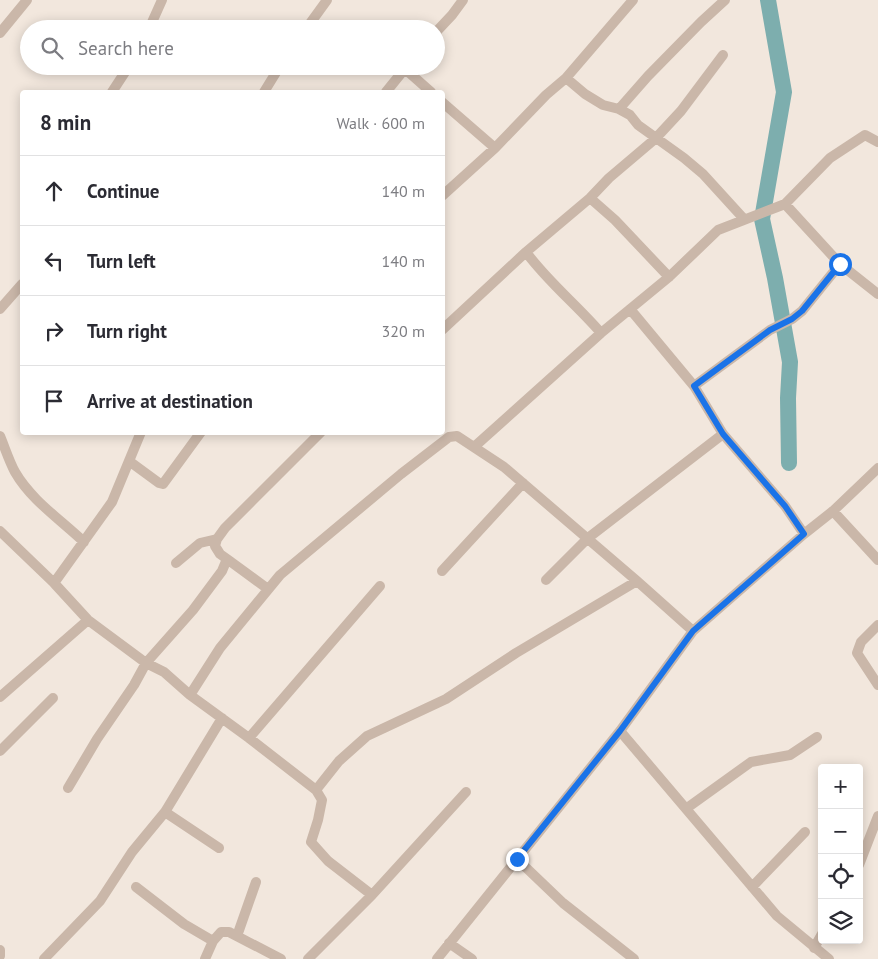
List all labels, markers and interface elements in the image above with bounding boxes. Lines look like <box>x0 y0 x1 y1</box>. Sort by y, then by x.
search box <box>20 20 445 75</box>
icon: search <box>38 34 66 62</box>
text: Search here <box>78 36 174 60</box>
text: 8 min <box>40 109 91 136</box>
text: Walk · 600 m <box>336 113 425 133</box>
icon: ahead <box>40 177 68 205</box>
text: Continue <box>87 179 159 203</box>
text: 140 m <box>382 181 425 201</box>
icon: left <box>40 247 68 275</box>
text: Turn left <box>87 249 156 273</box>
text: 140 m <box>382 251 425 271</box>
route start <box>829 253 852 276</box>
icon: right <box>40 317 68 345</box>
text: Turn right <box>87 319 167 343</box>
text: 320 m <box>382 321 425 341</box>
icon: arrive <box>40 387 68 415</box>
text: Arrive at destination <box>87 389 253 413</box>
map controls <box>818 764 863 944</box>
button: + <box>818 764 863 809</box>
button: − <box>818 809 863 854</box>
route end <box>506 848 529 871</box>
button: locate <box>818 854 863 899</box>
button: layers <box>818 899 863 944</box>

